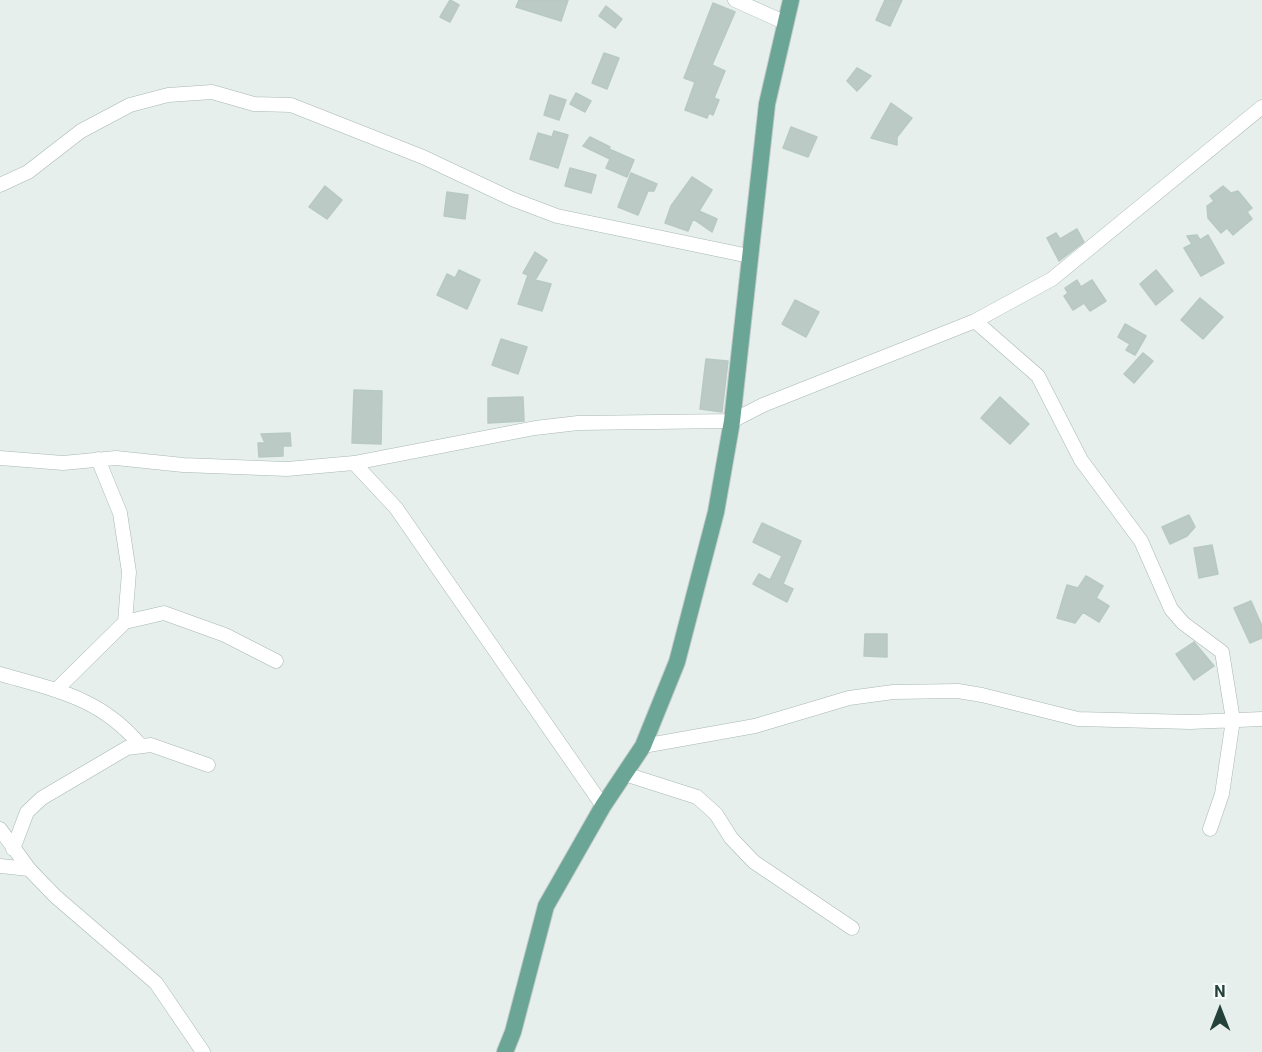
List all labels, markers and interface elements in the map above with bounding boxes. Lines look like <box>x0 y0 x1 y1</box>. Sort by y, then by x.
north arrow <box>1190 980 1250 1040</box>
text: N <box>1214 982 1226 1001</box>

